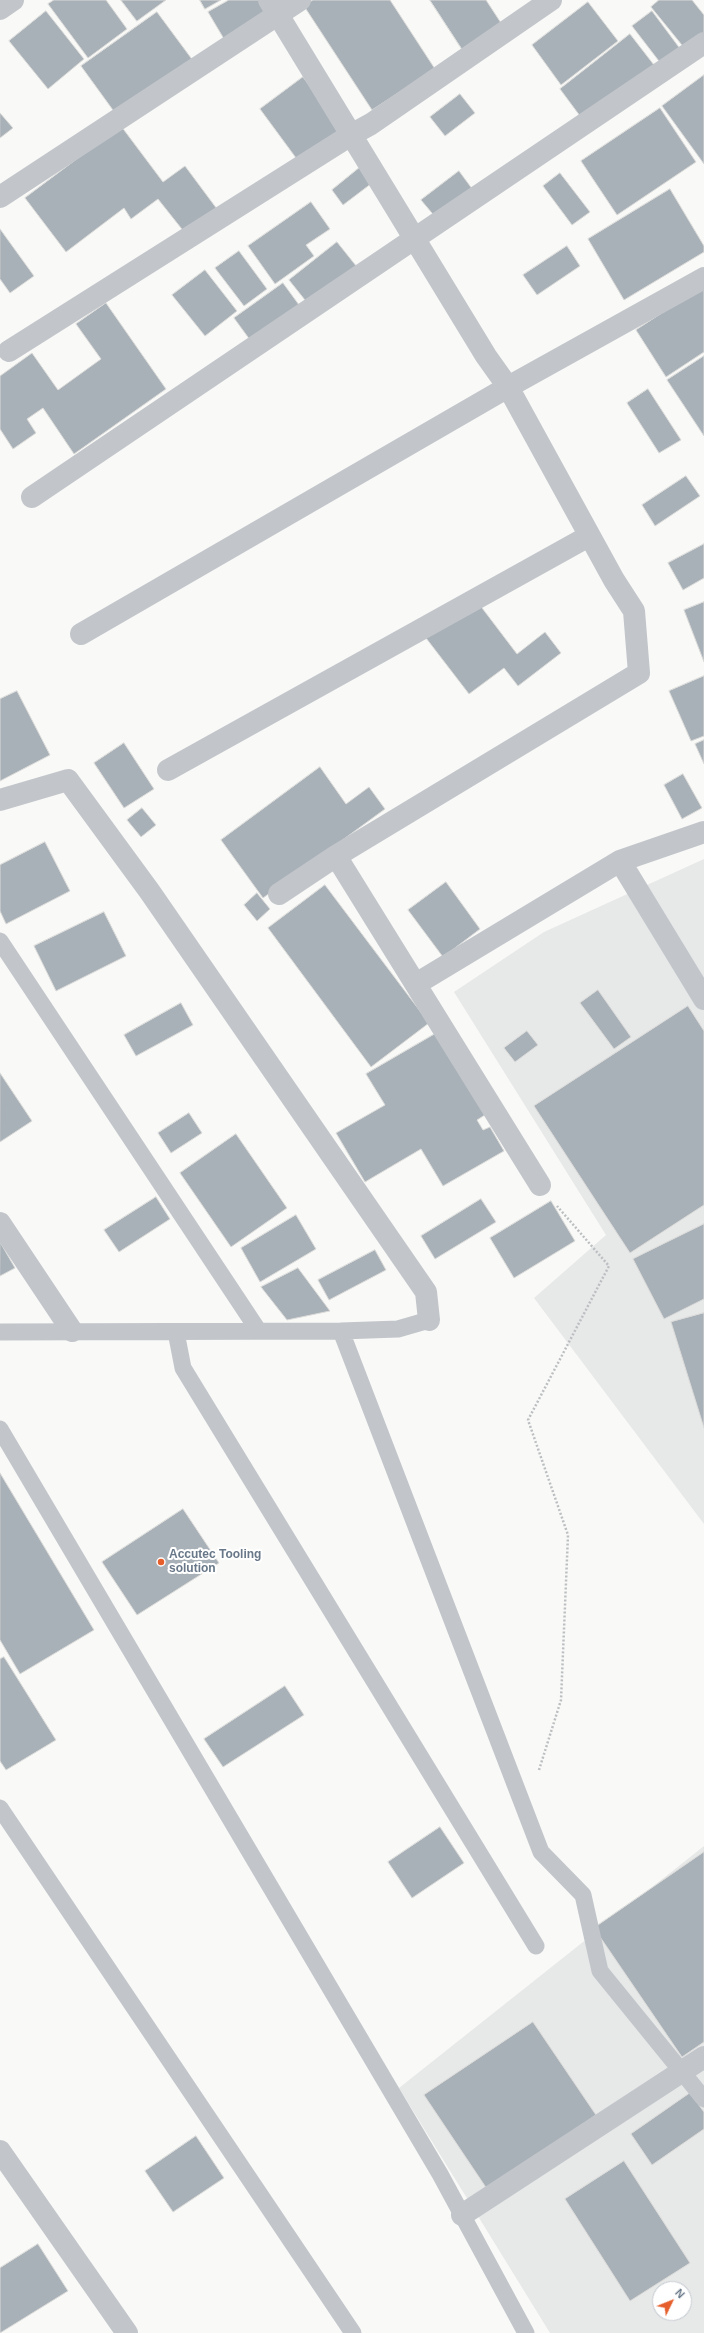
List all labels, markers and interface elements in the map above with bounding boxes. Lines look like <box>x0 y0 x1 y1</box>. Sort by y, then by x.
place label: Accutec Tooling solution <box>169 1548 261 1576</box>
marker: Accutec Tooling solution <box>156 1557 166 1567</box>
north arrow <box>652 2281 692 2321</box>
text: N <box>673 2286 687 2300</box>

